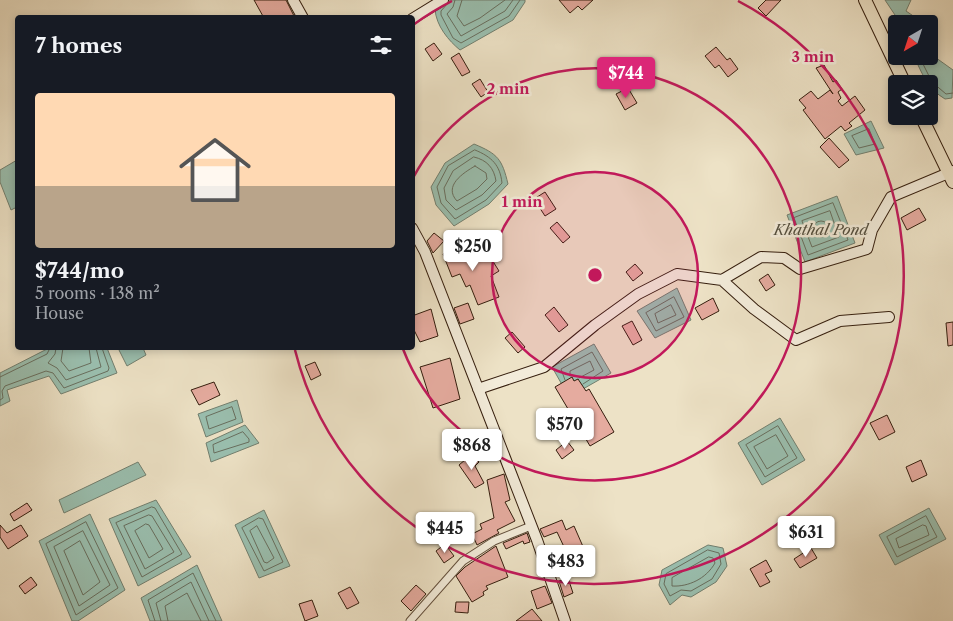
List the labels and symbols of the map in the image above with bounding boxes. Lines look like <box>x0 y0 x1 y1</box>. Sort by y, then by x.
north arrow <box>888 15 938 65</box>
text: 3 min <box>792 47 835 66</box>
pin: $744 <box>596 56 656 99</box>
text: 2 min <box>486 79 530 98</box>
text: 1 min <box>501 192 543 211</box>
water label: Khathal Pond <box>773 220 870 239</box>
pin: $250 <box>443 230 503 272</box>
centre of rings <box>586 266 604 284</box>
pin: $570 <box>535 408 595 450</box>
pin: $868 <box>442 428 502 471</box>
pin: $445 <box>415 512 475 554</box>
pin: $631 <box>776 516 836 558</box>
pin: $483 <box>536 544 596 587</box>

